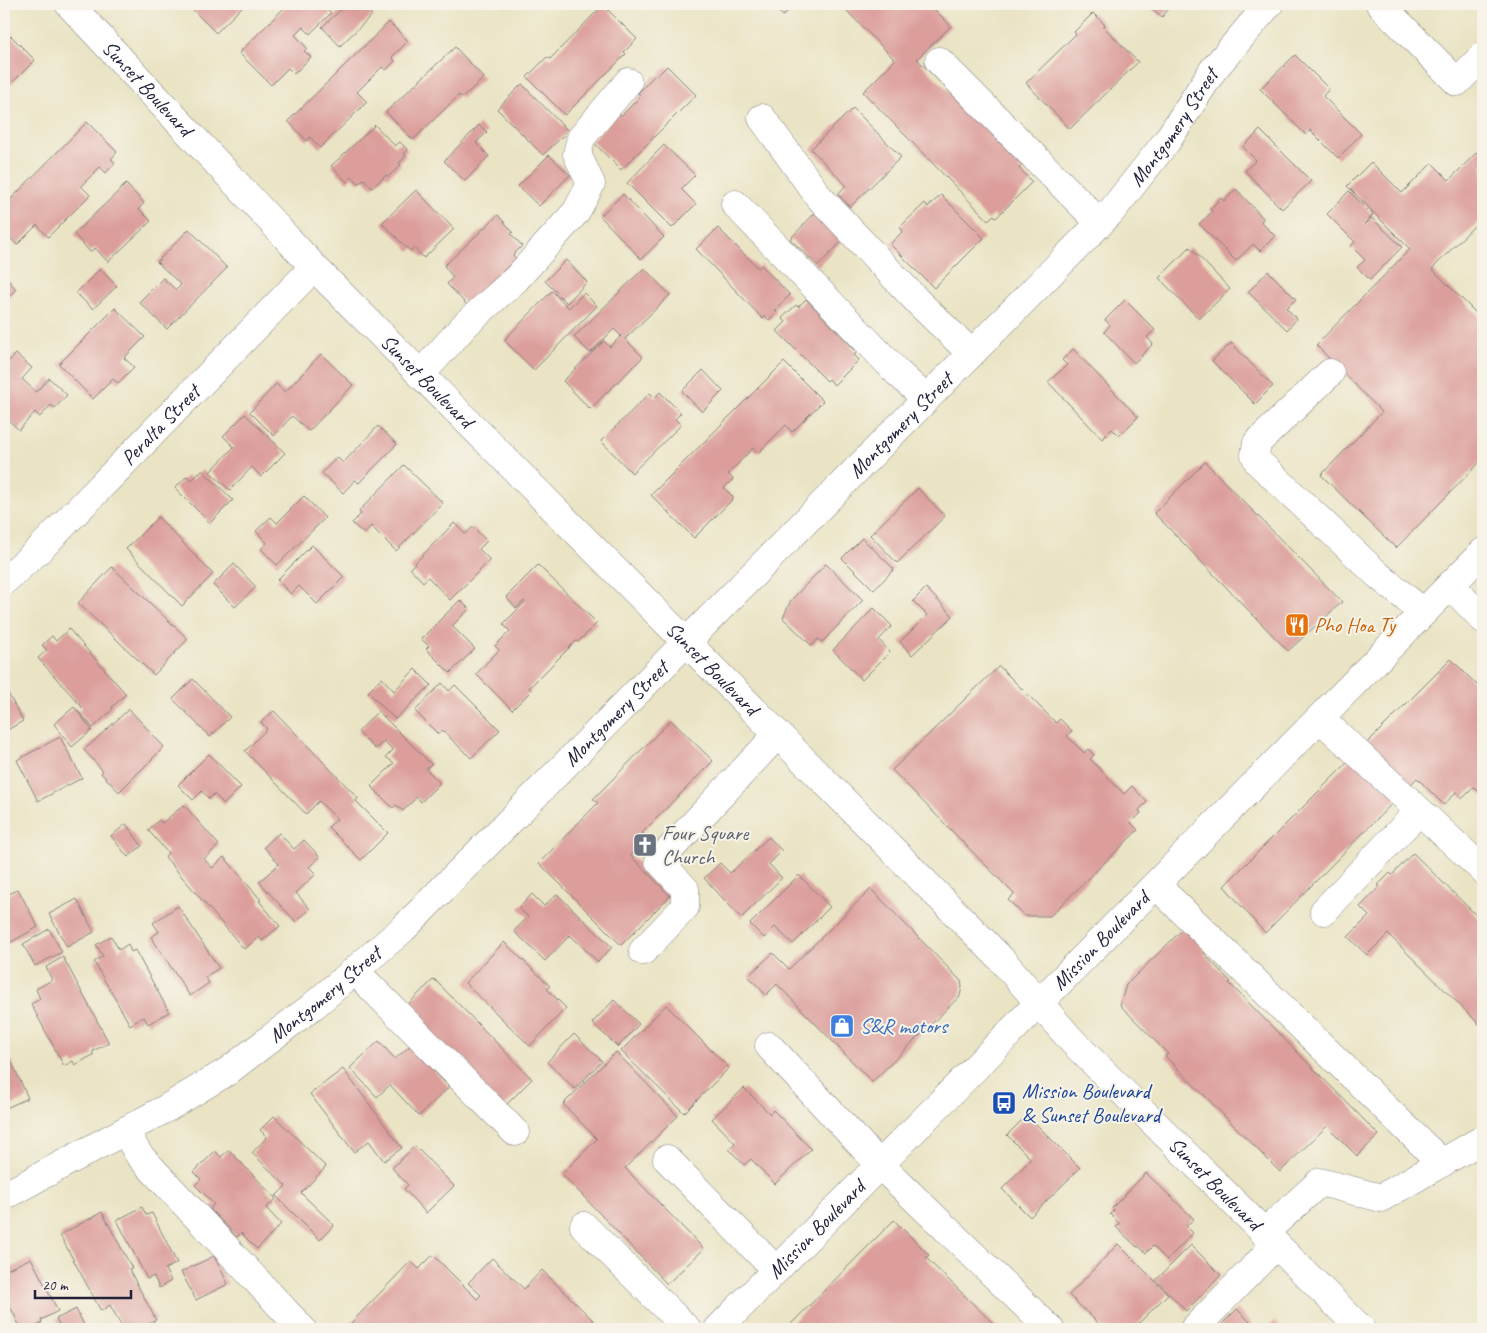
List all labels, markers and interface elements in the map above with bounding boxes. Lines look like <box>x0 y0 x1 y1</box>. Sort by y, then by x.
street label: Sunset Boulevard <box>97 35 201 144</box>
street label: Montgomery Street <box>1123 61 1225 191</box>
street label: Sunset Boulevard <box>375 329 482 436</box>
street label: Montgomery Street <box>843 365 960 483</box>
street label: Peralta Street <box>116 377 207 471</box>
restaurant icon: Pho Hoa Ty <box>1284 612 1310 638</box>
place label: Pho Hoa Ty <box>1314 612 1397 638</box>
street label: Sunset Boulevard <box>661 616 767 723</box>
street label: Montgomery Street <box>558 653 676 772</box>
place label: Four Square Church <box>662 820 750 870</box>
church icon: Four Square Church <box>632 832 658 858</box>
street label: Mission Boulevard <box>1046 883 1157 995</box>
street label: Montgomery Street <box>263 939 389 1048</box>
shop icon: S&R motors <box>829 1013 855 1039</box>
place label: S&R motors <box>860 1013 949 1039</box>
place label: Mission Boulevard & Sunset Boulevard <box>1022 1078 1164 1128</box>
bus stop icon: Mission Boulevard & Sunset Boulevard <box>991 1090 1017 1116</box>
street label: Sunset Boulevard <box>1163 1132 1270 1238</box>
street label: Mission Boulevard <box>762 1172 873 1284</box>
scale bar <box>35 1268 131 1300</box>
text: 20 m <box>42 1276 69 1295</box>

